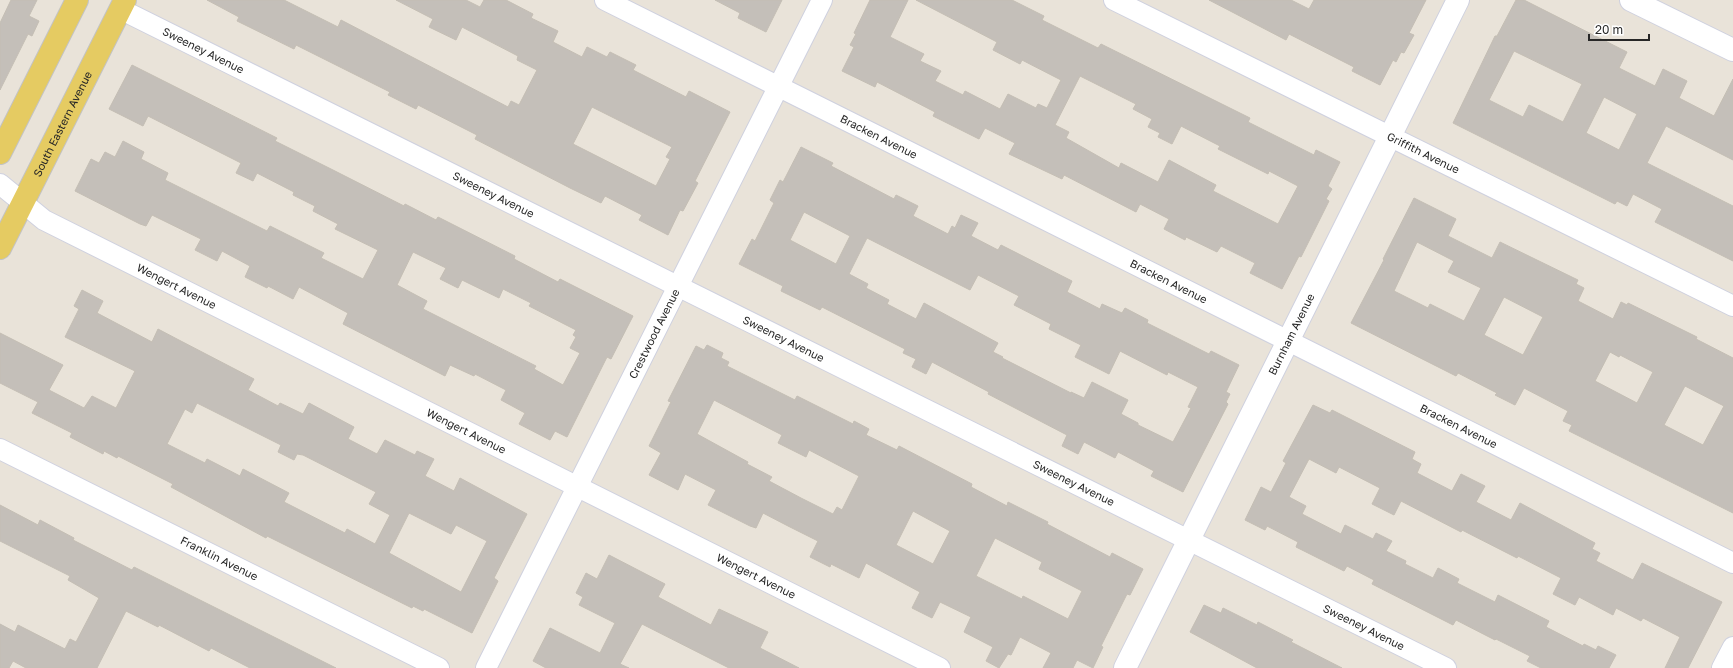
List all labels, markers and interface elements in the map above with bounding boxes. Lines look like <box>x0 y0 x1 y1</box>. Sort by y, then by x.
scale bar <box>1589 16 1649 42</box>
text: 20 m <box>1595 22 1623 37</box>
street label: Sweeney Avenue <box>161 24 246 76</box>
street label: South Eastern Avenue <box>30 69 94 179</box>
street label: Bracken Avenue <box>838 112 920 161</box>
street label: Griffith Avenue <box>1385 129 1462 176</box>
street label: Sweeney Avenue <box>451 168 537 220</box>
street label: Bracken Avenue <box>1128 256 1210 306</box>
street label: Wengert Avenue <box>135 261 219 311</box>
street label: Crestwood Avenue <box>626 287 682 381</box>
street label: Burnham Avenue <box>1265 291 1317 377</box>
street label: Sweeney Avenue <box>741 313 827 364</box>
street label: Bracken Avenue <box>1418 401 1500 450</box>
street label: Wengert Avenue <box>425 405 508 456</box>
street label: Sweeney Avenue <box>1031 457 1117 508</box>
street label: Franklin Avenue <box>179 533 260 583</box>
street label: Wengert Avenue <box>715 550 798 601</box>
street label: Sweeney Avenue <box>1321 601 1407 652</box>

